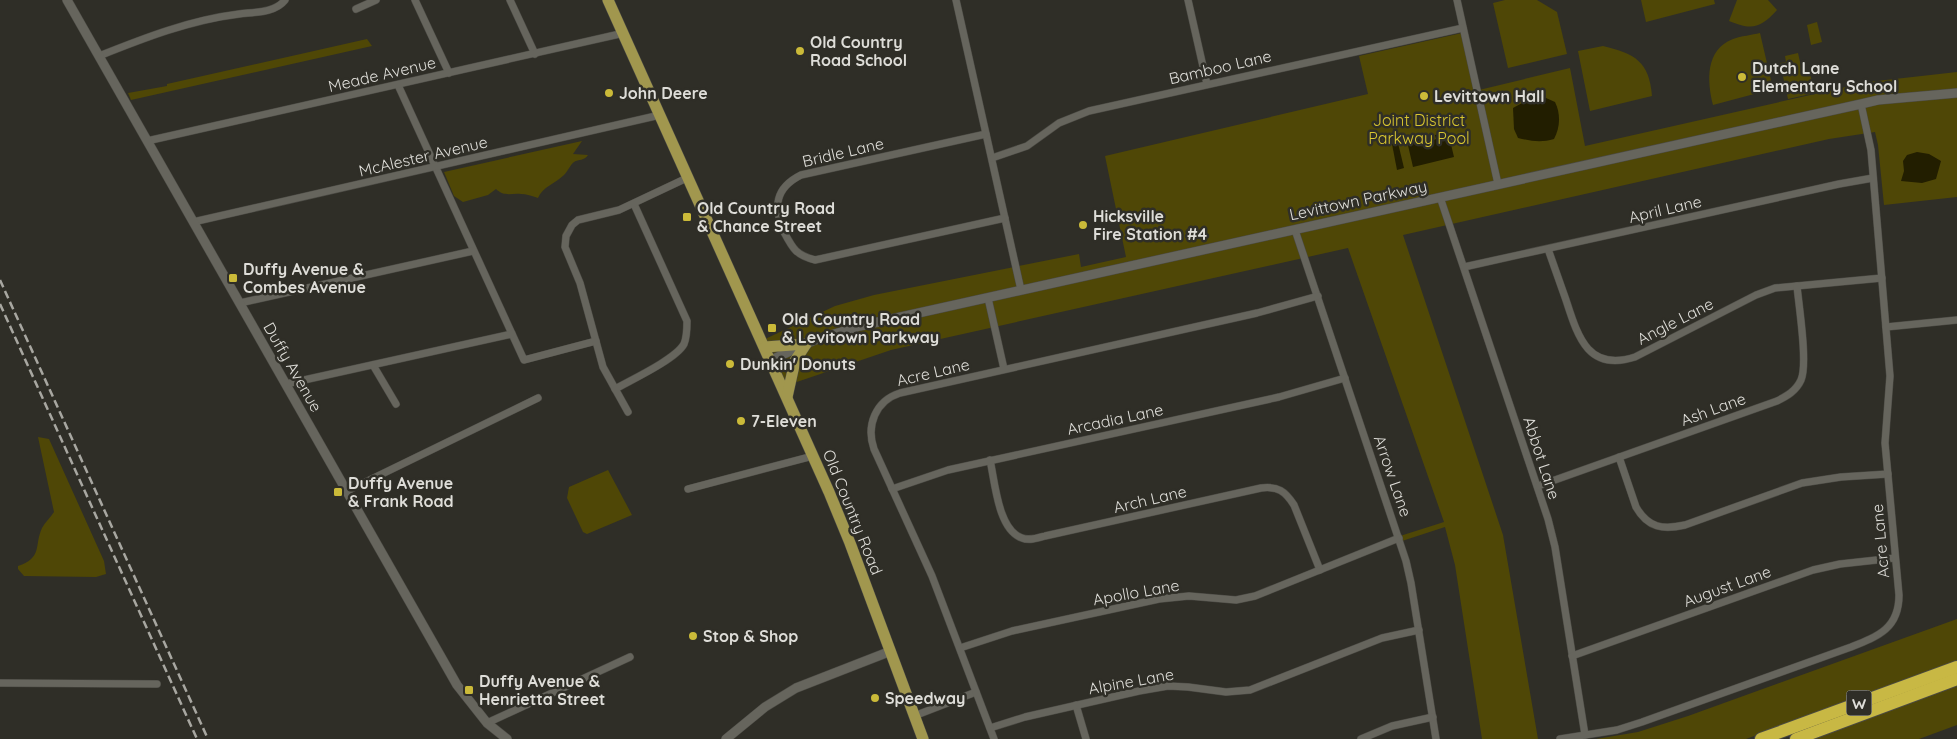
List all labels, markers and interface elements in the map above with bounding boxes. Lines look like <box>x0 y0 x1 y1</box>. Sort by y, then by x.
place label: Old Country Road School <box>810 32 907 70</box>
marker: Old Country Road School <box>794 45 806 57</box>
street label: Bamboo Lane <box>1167 45 1273 89</box>
street label: Meade Avenue <box>326 52 438 96</box>
place label: Dutch Lane Elementary School <box>1752 58 1897 96</box>
marker: Dutch Lane Elementary School <box>1736 71 1748 83</box>
place label: John Deere <box>619 83 708 103</box>
place label: Levittown Hall <box>1434 86 1545 106</box>
marker: John Deere <box>603 87 615 99</box>
marker: Levittown Hall <box>1418 90 1430 102</box>
park label: Joint District Parkway Pool <box>1368 110 1470 148</box>
street label: McAlester Avenue <box>357 131 489 181</box>
street label: Bridle Lane <box>800 133 886 171</box>
street label: Levittown Parkway <box>1287 176 1429 224</box>
street label: April Lane <box>1627 191 1703 227</box>
place label: Old Country Road & Chance Street <box>697 198 835 236</box>
place label: Hicksville Fire Station #4 <box>1093 206 1208 244</box>
marker: Old Country Road & Chance Street <box>681 211 693 223</box>
marker: Hicksville Fire Station #4 <box>1077 219 1089 231</box>
place label: Duffy Avenue & Combes Avenue <box>243 259 366 297</box>
marker: Duffy Avenue & Combes Avenue <box>227 272 239 284</box>
street label: Angle Lane <box>1633 293 1717 349</box>
place label: Old Country Road & Levitown Parkway <box>782 309 939 347</box>
street label: Duffy Avenue <box>259 319 327 415</box>
marker: Old Country Road & Levitown Parkway <box>766 322 778 334</box>
place label: Dunkin' Donuts <box>740 354 856 374</box>
street label: Acre Lane <box>895 354 971 390</box>
marker: Dunkin' Donuts <box>724 358 736 370</box>
street label: Ash Lane <box>1678 388 1748 430</box>
street label: Arcadia Lane <box>1065 399 1165 439</box>
place label: 7-Eleven <box>751 411 817 431</box>
street label: Abbot Lane <box>1519 414 1565 502</box>
marker: 7-Eleven <box>735 415 747 427</box>
street label: Arrow Lane <box>1370 433 1416 519</box>
street label: Old Country Road <box>819 447 887 577</box>
place label: Duffy Avenue & Frank Road <box>348 473 454 511</box>
street label: Arch Lane <box>1112 481 1188 517</box>
marker: Duffy Avenue & Frank Road <box>332 486 344 498</box>
street label: Acre Lane <box>1867 503 1893 579</box>
street label: August Lane <box>1680 561 1774 611</box>
street label: Apollo Lane <box>1091 575 1181 609</box>
place label: Stop & Shop <box>703 626 798 646</box>
marker: Stop & Shop <box>687 630 699 642</box>
street label: Alpine Lane <box>1087 664 1175 698</box>
place label: Duffy Avenue & Henrietta Street <box>479 671 605 709</box>
marker: Duffy Avenue & Henrietta Street <box>463 684 475 696</box>
place label: Speedway <box>885 688 965 708</box>
road number: W <box>1846 690 1872 716</box>
marker: Speedway <box>869 692 881 704</box>

